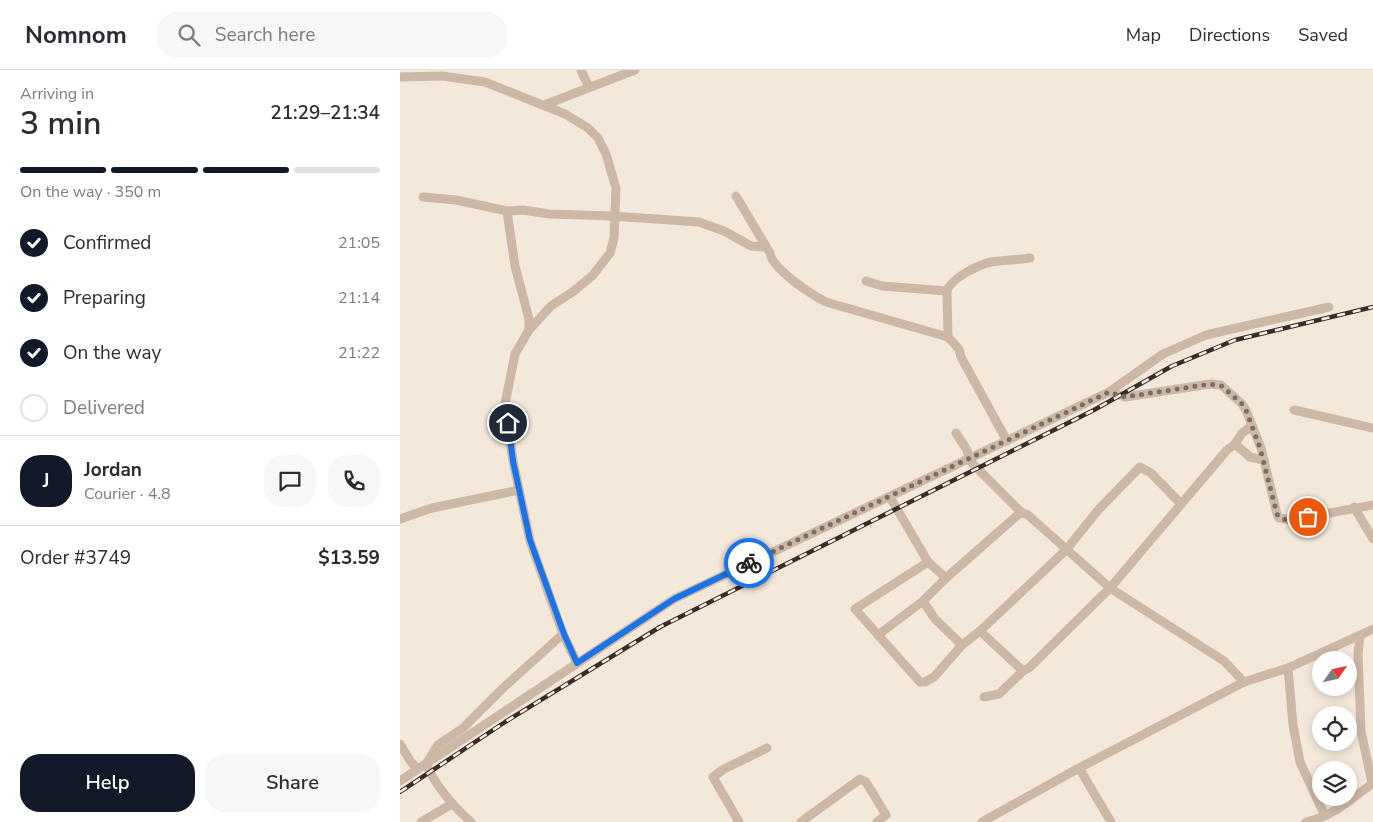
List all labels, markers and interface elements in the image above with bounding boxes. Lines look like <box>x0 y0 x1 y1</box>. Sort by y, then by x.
search box <box>157 12 507 57</box>
text: Nomnom <box>25 19 127 51</box>
icon: search <box>175 21 203 49</box>
text: Search here <box>215 22 315 48</box>
text: Map <box>1126 23 1161 47</box>
text: Directions <box>1189 23 1270 47</box>
text: Saved <box>1298 23 1348 47</box>
text: Arriving in <box>20 83 94 105</box>
text: 21:29–21:34 <box>270 100 380 126</box>
text: 3 min <box>20 102 102 145</box>
text: On the way · 350 m <box>20 181 161 203</box>
icon: check <box>20 229 48 257</box>
text: Confirmed <box>63 230 151 256</box>
text: 21:05 <box>338 232 380 254</box>
icon: check <box>20 284 48 312</box>
text: Preparing <box>63 285 146 311</box>
text: 21:14 <box>338 287 380 309</box>
icon: check <box>20 339 48 367</box>
text: On the way <box>63 340 161 366</box>
text: 21:22 <box>338 342 380 364</box>
text: Delivered <box>63 395 145 421</box>
pin <box>487 402 529 444</box>
icon: home <box>494 409 522 437</box>
button: chat <box>264 455 316 507</box>
button: phone <box>328 455 380 507</box>
text: Jordan <box>84 457 142 483</box>
text: J <box>43 468 49 494</box>
text: Courier · 4.8 <box>84 483 170 505</box>
pin <box>1287 496 1329 538</box>
icon: bag <box>1294 503 1322 531</box>
courier <box>724 538 774 588</box>
text: Order #3749 <box>20 545 131 571</box>
text: $13.59 <box>318 545 380 571</box>
icon: bike <box>735 549 763 577</box>
north arrow <box>1312 651 1358 696</box>
map controls <box>1312 651 1357 806</box>
button: locate <box>1312 706 1357 751</box>
button: Help <box>20 754 195 812</box>
button: Share <box>205 754 380 812</box>
button: layers <box>1312 761 1357 806</box>

